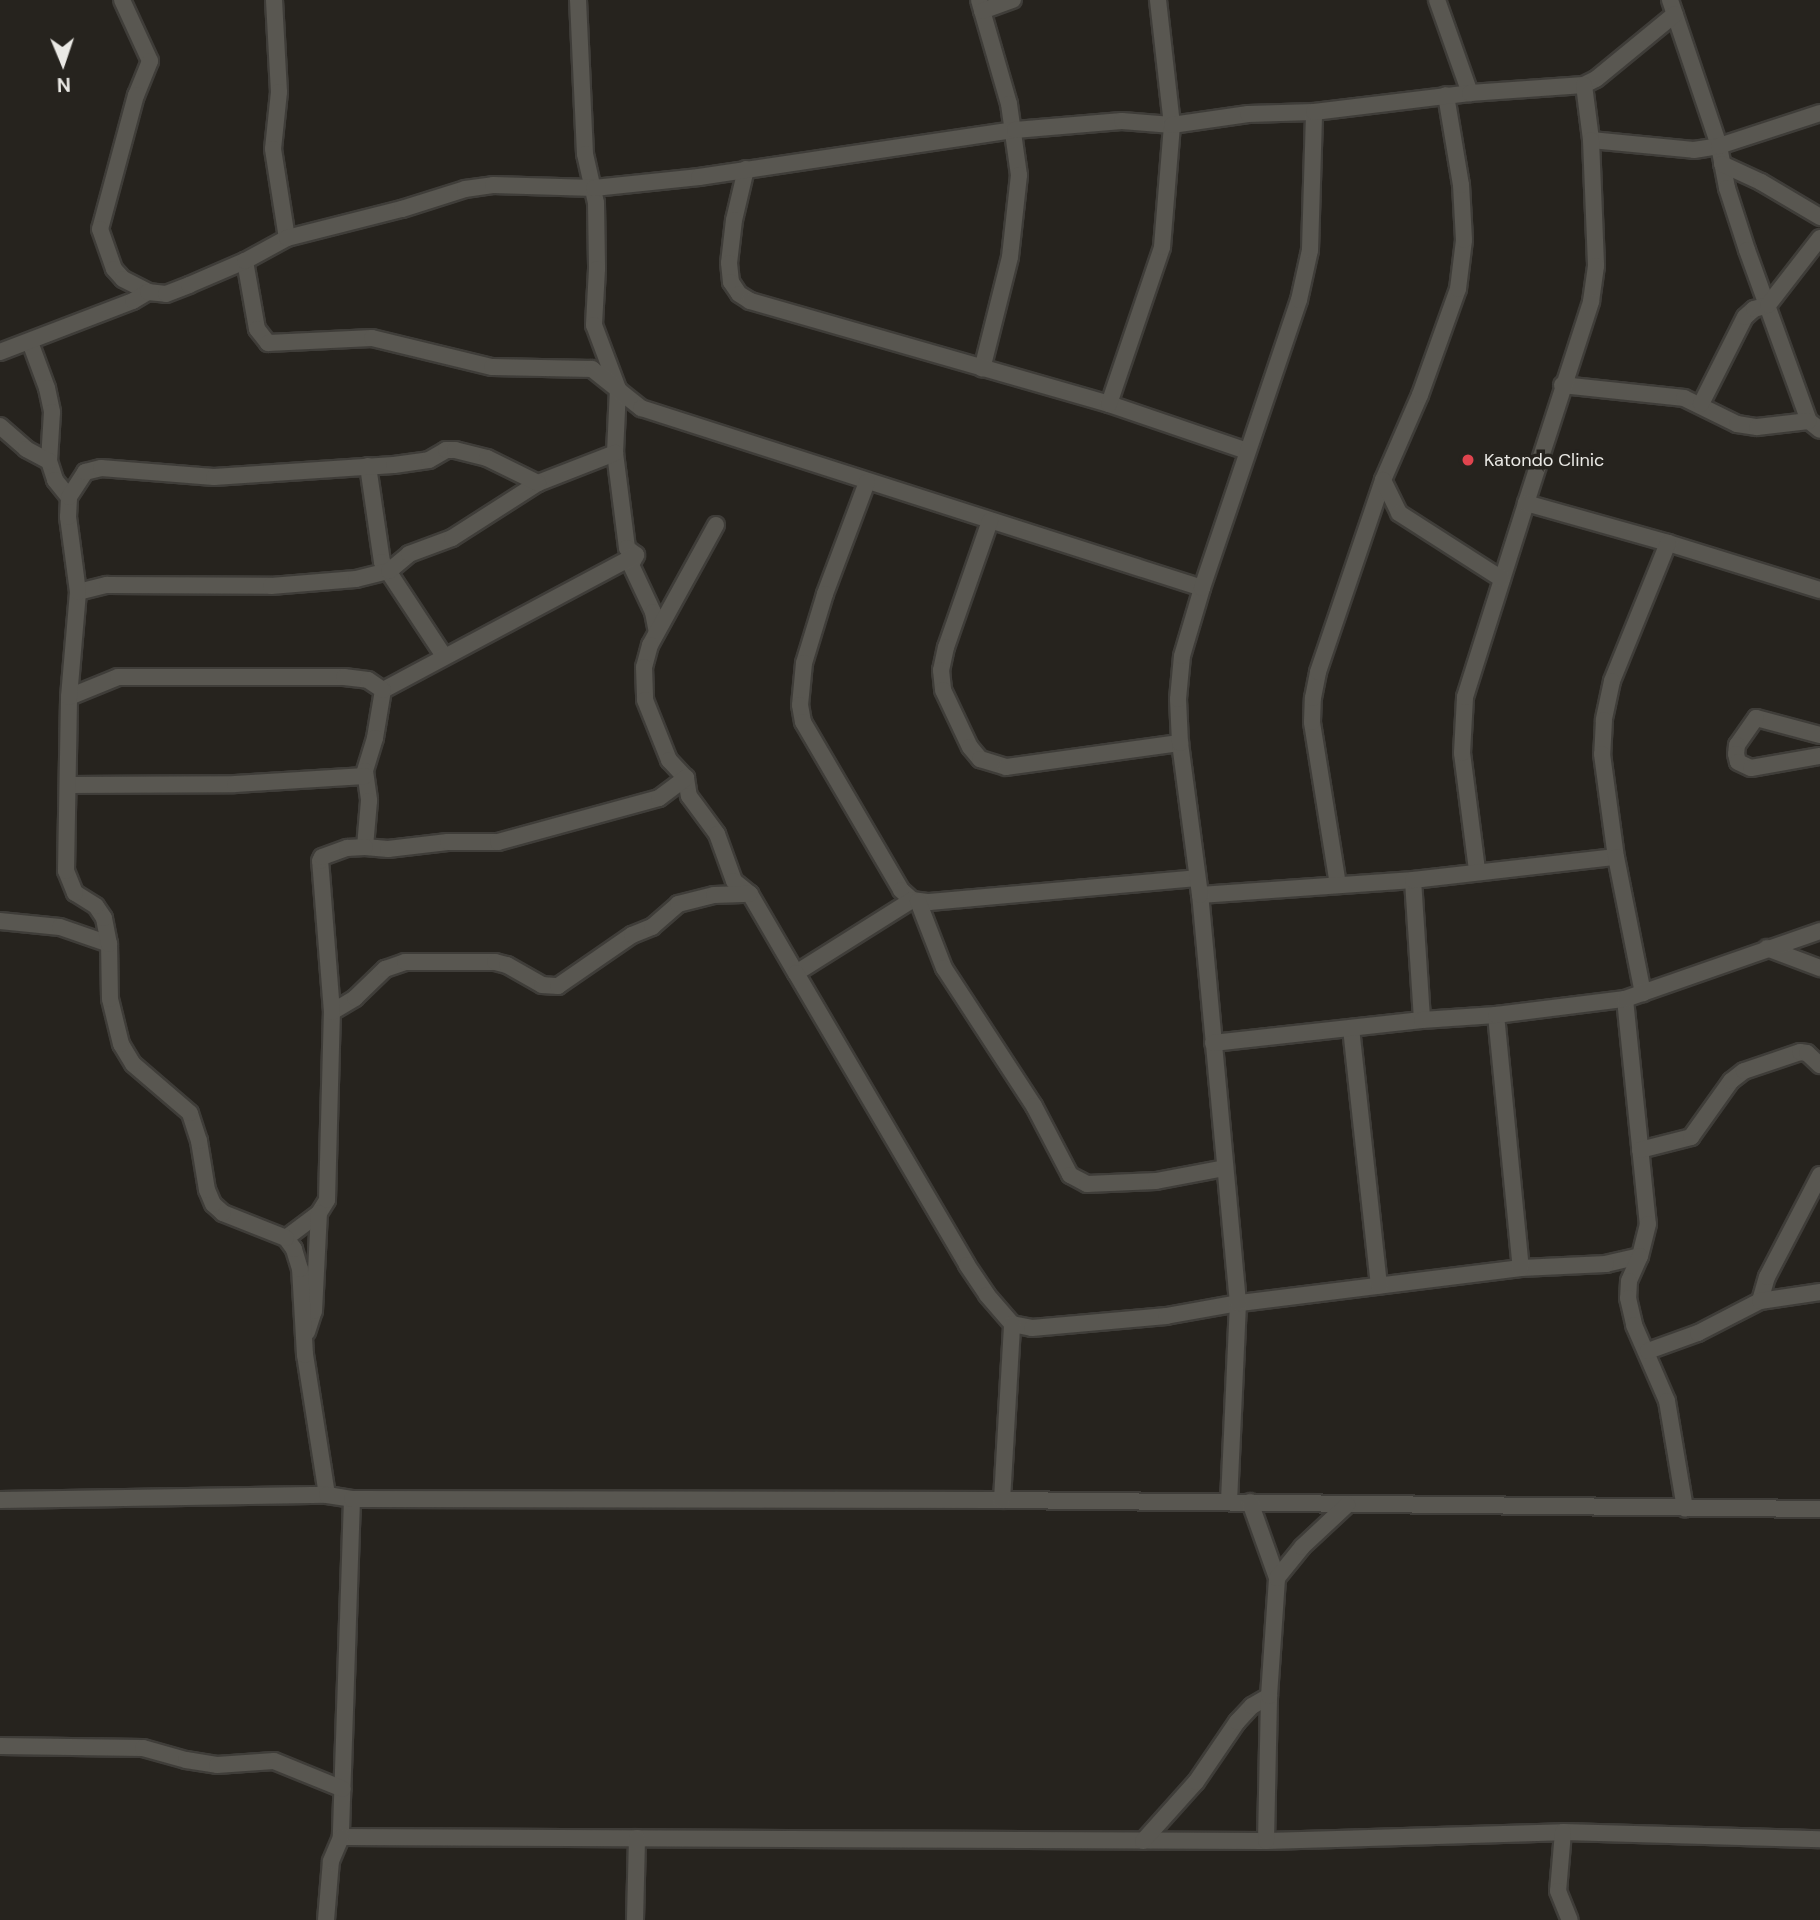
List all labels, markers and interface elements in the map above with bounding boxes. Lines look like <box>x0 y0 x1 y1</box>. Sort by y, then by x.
north arrow <box>28 28 98 98</box>
text: N <box>56 72 71 97</box>
place label: Katondo Clinic <box>1484 449 1604 471</box>
marker: Katondo Clinic <box>1458 450 1478 470</box>

